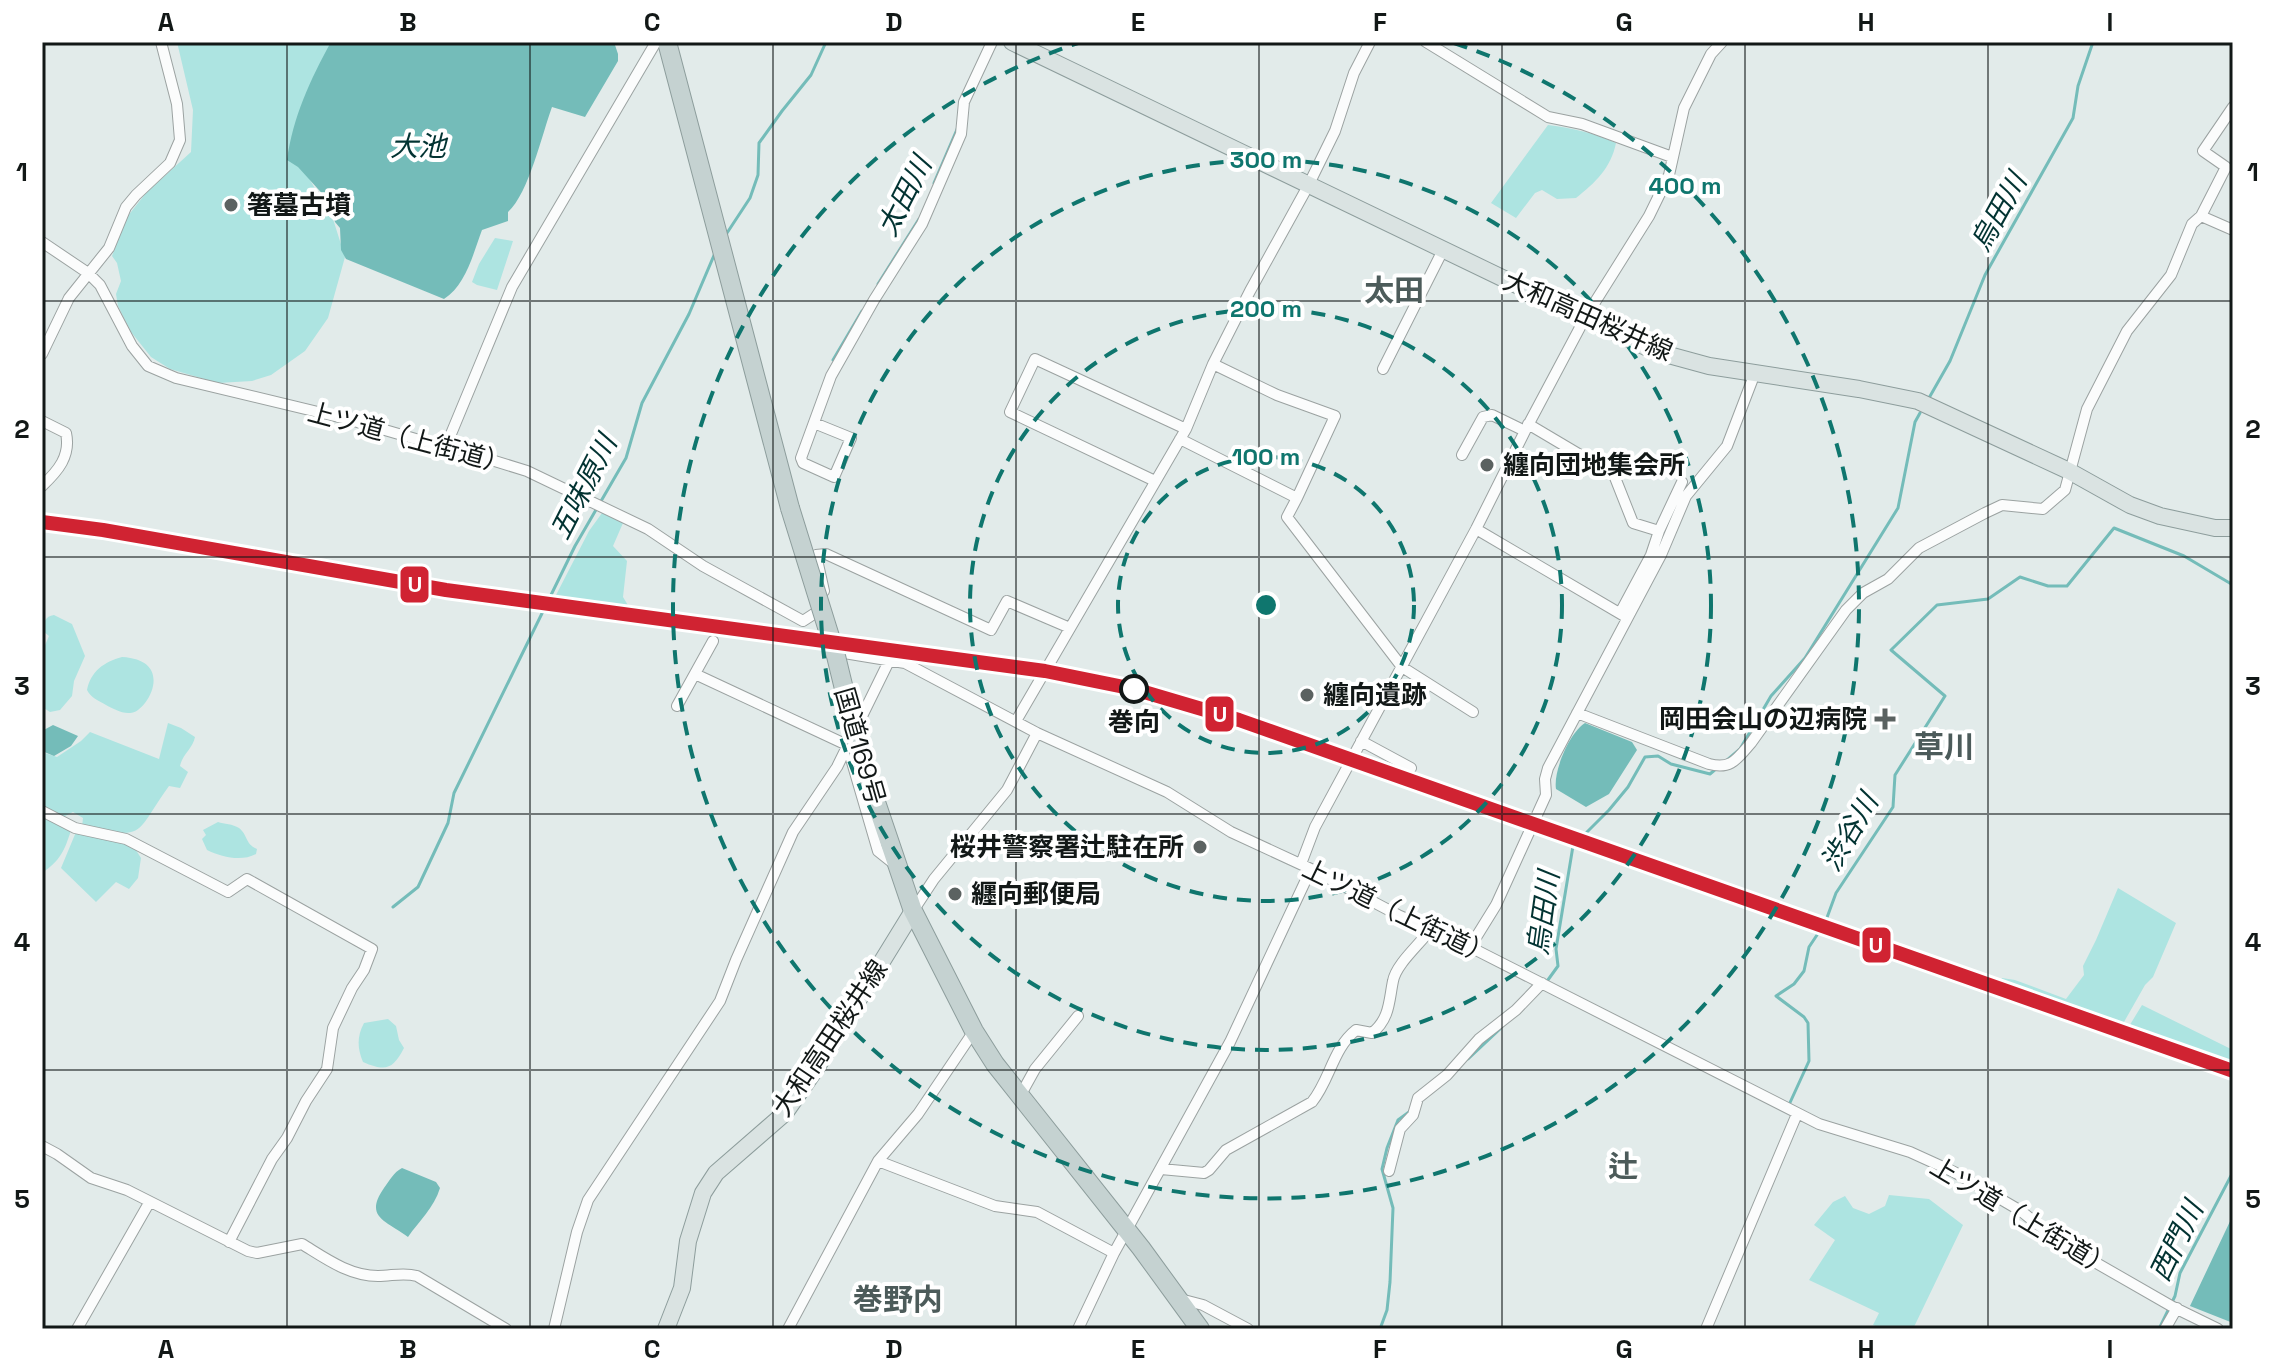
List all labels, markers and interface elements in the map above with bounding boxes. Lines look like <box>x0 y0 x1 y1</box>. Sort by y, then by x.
text: A <box>158 5 175 39</box>
text: B <box>399 5 417 39</box>
text: C <box>644 5 660 39</box>
text: D <box>885 5 903 39</box>
text: E <box>1131 5 1145 39</box>
text: F <box>1373 5 1387 39</box>
text: G <box>1615 5 1633 39</box>
text: H <box>1857 5 1875 39</box>
text: I <box>2107 5 2113 39</box>
water label: 大池 <box>390 128 449 164</box>
text: 300 m <box>1230 144 1302 175</box>
water label: 太田川 <box>869 148 940 242</box>
text: 1 <box>16 155 28 189</box>
text: 1 <box>2247 155 2259 189</box>
water label: 烏田川 <box>1962 164 2036 257</box>
text: 400 m <box>1649 170 1721 201</box>
place label: 箸墓古墳 <box>247 188 351 222</box>
marker: 箸墓古墳 <box>222 196 240 214</box>
street label: 大和高田桜井線 <box>1498 263 1678 369</box>
district label: 太田 <box>1364 271 1424 310</box>
text: 200 m <box>1230 293 1302 324</box>
street label: 上ツ道（上街道） <box>304 395 514 481</box>
text: 2 <box>14 412 30 446</box>
text: 2 <box>2245 412 2261 446</box>
water label: 五味原川 <box>542 426 626 545</box>
text: 100 m <box>1232 441 1300 472</box>
place label: 纏向団地集会所 <box>1503 448 1685 482</box>
marker: 纏向団地集会所 <box>1478 456 1496 474</box>
line badge: U <box>399 565 430 604</box>
text: U <box>408 570 422 598</box>
centre of rings <box>1252 591 1280 619</box>
text: 3 <box>14 669 30 703</box>
text: 3 <box>2245 669 2261 703</box>
marker: 巻向 <box>1120 675 1148 703</box>
place label: 纏向遺跡 <box>1323 678 1427 712</box>
street label: 国道169号 <box>827 683 893 809</box>
marker: 纏向遺跡 <box>1298 686 1316 704</box>
line badge: U <box>1204 695 1235 733</box>
text: U <box>1213 700 1227 728</box>
place label: 岡田会山の辺病院 <box>1659 702 1867 736</box>
place label: 巻向 <box>1108 705 1160 739</box>
marker: 岡田会山の辺病院 <box>1874 708 1896 730</box>
district label: 草川 <box>1914 727 1974 766</box>
water label: 渋谷川 <box>1812 784 1887 877</box>
place label: 桜井警察署辻駐在所 <box>950 830 1184 864</box>
marker: 桜井警察署辻駐在所 <box>1191 838 1209 856</box>
street label: 上ツ道（上街道） <box>1297 851 1499 973</box>
water label: 烏田川 <box>1519 866 1567 957</box>
place label: 纒向郵便局 <box>971 877 1101 911</box>
marker: 纒向郵便局 <box>946 885 964 903</box>
text: 4 <box>14 925 30 959</box>
text: 4 <box>2245 925 2261 959</box>
line badge: U <box>1861 926 1892 964</box>
text: U <box>1869 931 1883 959</box>
street label: 大和高田桜井線 <box>765 953 895 1123</box>
district label: 辻 <box>1608 1147 1638 1186</box>
street label: 上ツ道（上街道） <box>1924 1149 2120 1285</box>
text: 5 <box>14 1182 30 1216</box>
text: 5 <box>2245 1182 2261 1216</box>
water label: 西門川 <box>2141 1193 2212 1287</box>
district label: 巻野内 <box>853 1280 943 1319</box>
text: A <box>158 1332 175 1366</box>
text: B <box>399 1332 417 1366</box>
text: C <box>644 1332 660 1366</box>
text: D <box>885 1332 903 1366</box>
text: E <box>1131 1332 1145 1366</box>
text: F <box>1373 1332 1387 1366</box>
text: G <box>1615 1332 1633 1366</box>
text: H <box>1857 1332 1875 1366</box>
text: I <box>2107 1332 2113 1366</box>

